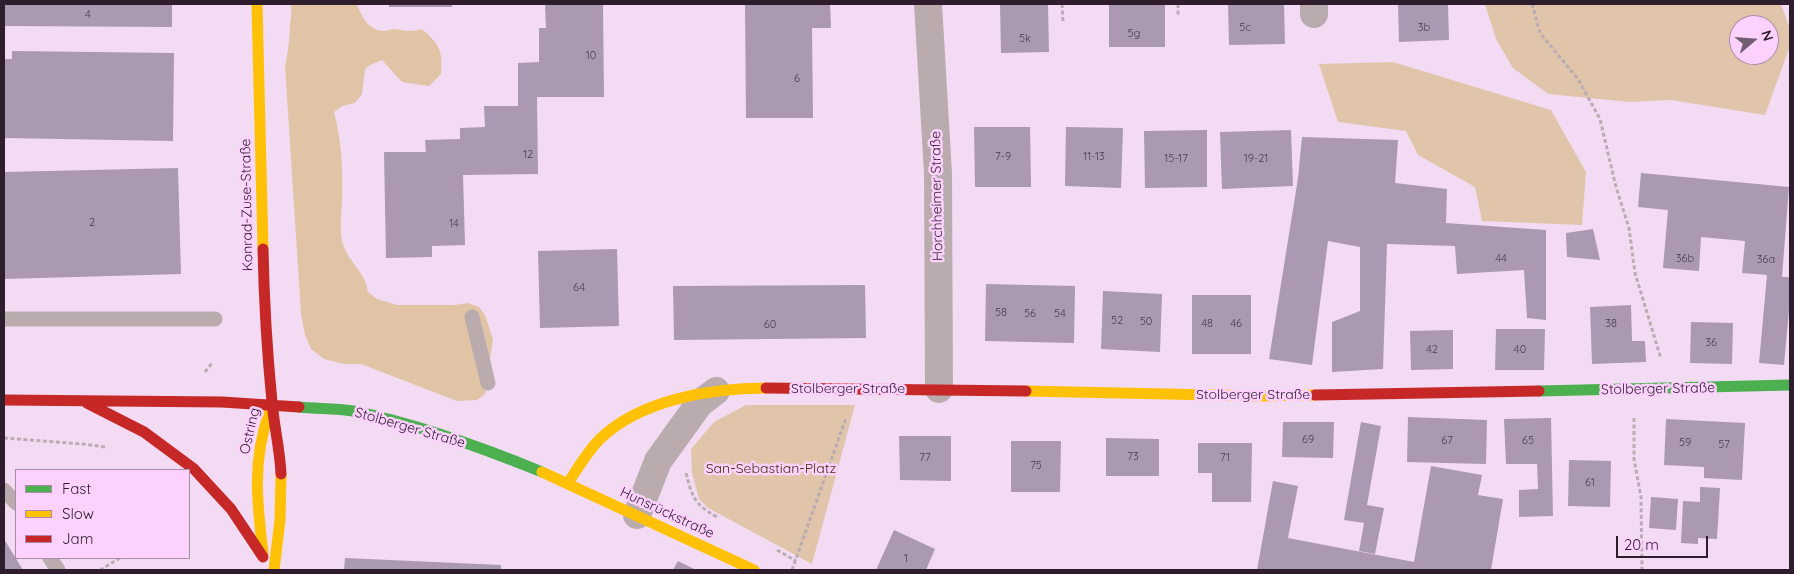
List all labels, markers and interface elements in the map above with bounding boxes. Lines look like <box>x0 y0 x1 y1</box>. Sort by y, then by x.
house number: 4 <box>85 8 91 22</box>
north arrow <box>1729 15 1779 65</box>
house number: 5c <box>1239 21 1251 35</box>
house number: 3b <box>1418 21 1430 35</box>
house number: 5g <box>1128 27 1140 41</box>
text: N <box>1757 28 1777 43</box>
house number: 5k <box>1019 32 1031 46</box>
house number: 10 <box>586 49 596 63</box>
house number: 6 <box>794 72 800 86</box>
street label: Horchheimer Straße <box>927 131 947 261</box>
street label: Konrad-Zuse-Straße <box>237 138 257 272</box>
house number: 12 <box>523 148 533 162</box>
house number: 7-9 <box>995 150 1011 164</box>
house number: 11-13 <box>1083 150 1105 164</box>
house number: 15-17 <box>1164 152 1188 166</box>
house number: 19-21 <box>1244 152 1268 166</box>
house number: 2 <box>89 216 95 230</box>
house number: 14 <box>449 217 459 231</box>
house number: 44 <box>1495 252 1507 266</box>
house number: 36b <box>1676 252 1694 266</box>
house number: 36a <box>1757 253 1775 267</box>
house number: 64 <box>573 281 585 295</box>
house number: 58 <box>995 306 1007 320</box>
house number: 56 <box>1024 307 1036 321</box>
house number: 54 <box>1054 307 1066 321</box>
house number: 52 <box>1111 314 1123 328</box>
house number: 50 <box>1140 315 1152 329</box>
house number: 48 <box>1201 317 1213 331</box>
house number: 46 <box>1230 317 1242 331</box>
house number: 38 <box>1605 317 1617 331</box>
house number: 60 <box>764 318 776 332</box>
house number: 36 <box>1705 336 1717 350</box>
house number: 42 <box>1426 343 1438 357</box>
house number: 40 <box>1514 343 1526 357</box>
street label: Stolberger Straße <box>1601 380 1715 398</box>
street label: Stolberger Straße <box>791 381 905 397</box>
street label: Stolberger Straße <box>1196 387 1310 403</box>
street label: Stolberger Straße <box>353 404 467 452</box>
street label: Ostring <box>237 406 263 456</box>
house number: 69 <box>1302 433 1314 447</box>
house number: 67 <box>1441 434 1453 448</box>
house number: 65 <box>1522 434 1534 448</box>
house number: 59 <box>1679 436 1691 450</box>
house number: 57 <box>1718 438 1730 452</box>
house number: 73 <box>1127 450 1139 464</box>
house number: 77 <box>919 451 931 465</box>
house number: 71 <box>1220 451 1230 465</box>
house number: 75 <box>1030 459 1042 473</box>
park label: San-Sebastian-Platz <box>706 461 836 477</box>
legend <box>15 469 190 559</box>
house number: 61 <box>1585 476 1595 490</box>
text: Fast <box>62 479 91 498</box>
street label: Hunsrückstraße <box>617 484 717 542</box>
text: Slow <box>62 504 94 523</box>
scale bar <box>1619 526 1712 558</box>
text: Jam <box>62 529 93 548</box>
text: 20 m <box>1624 535 1659 554</box>
house number: 1 <box>904 552 908 566</box>

